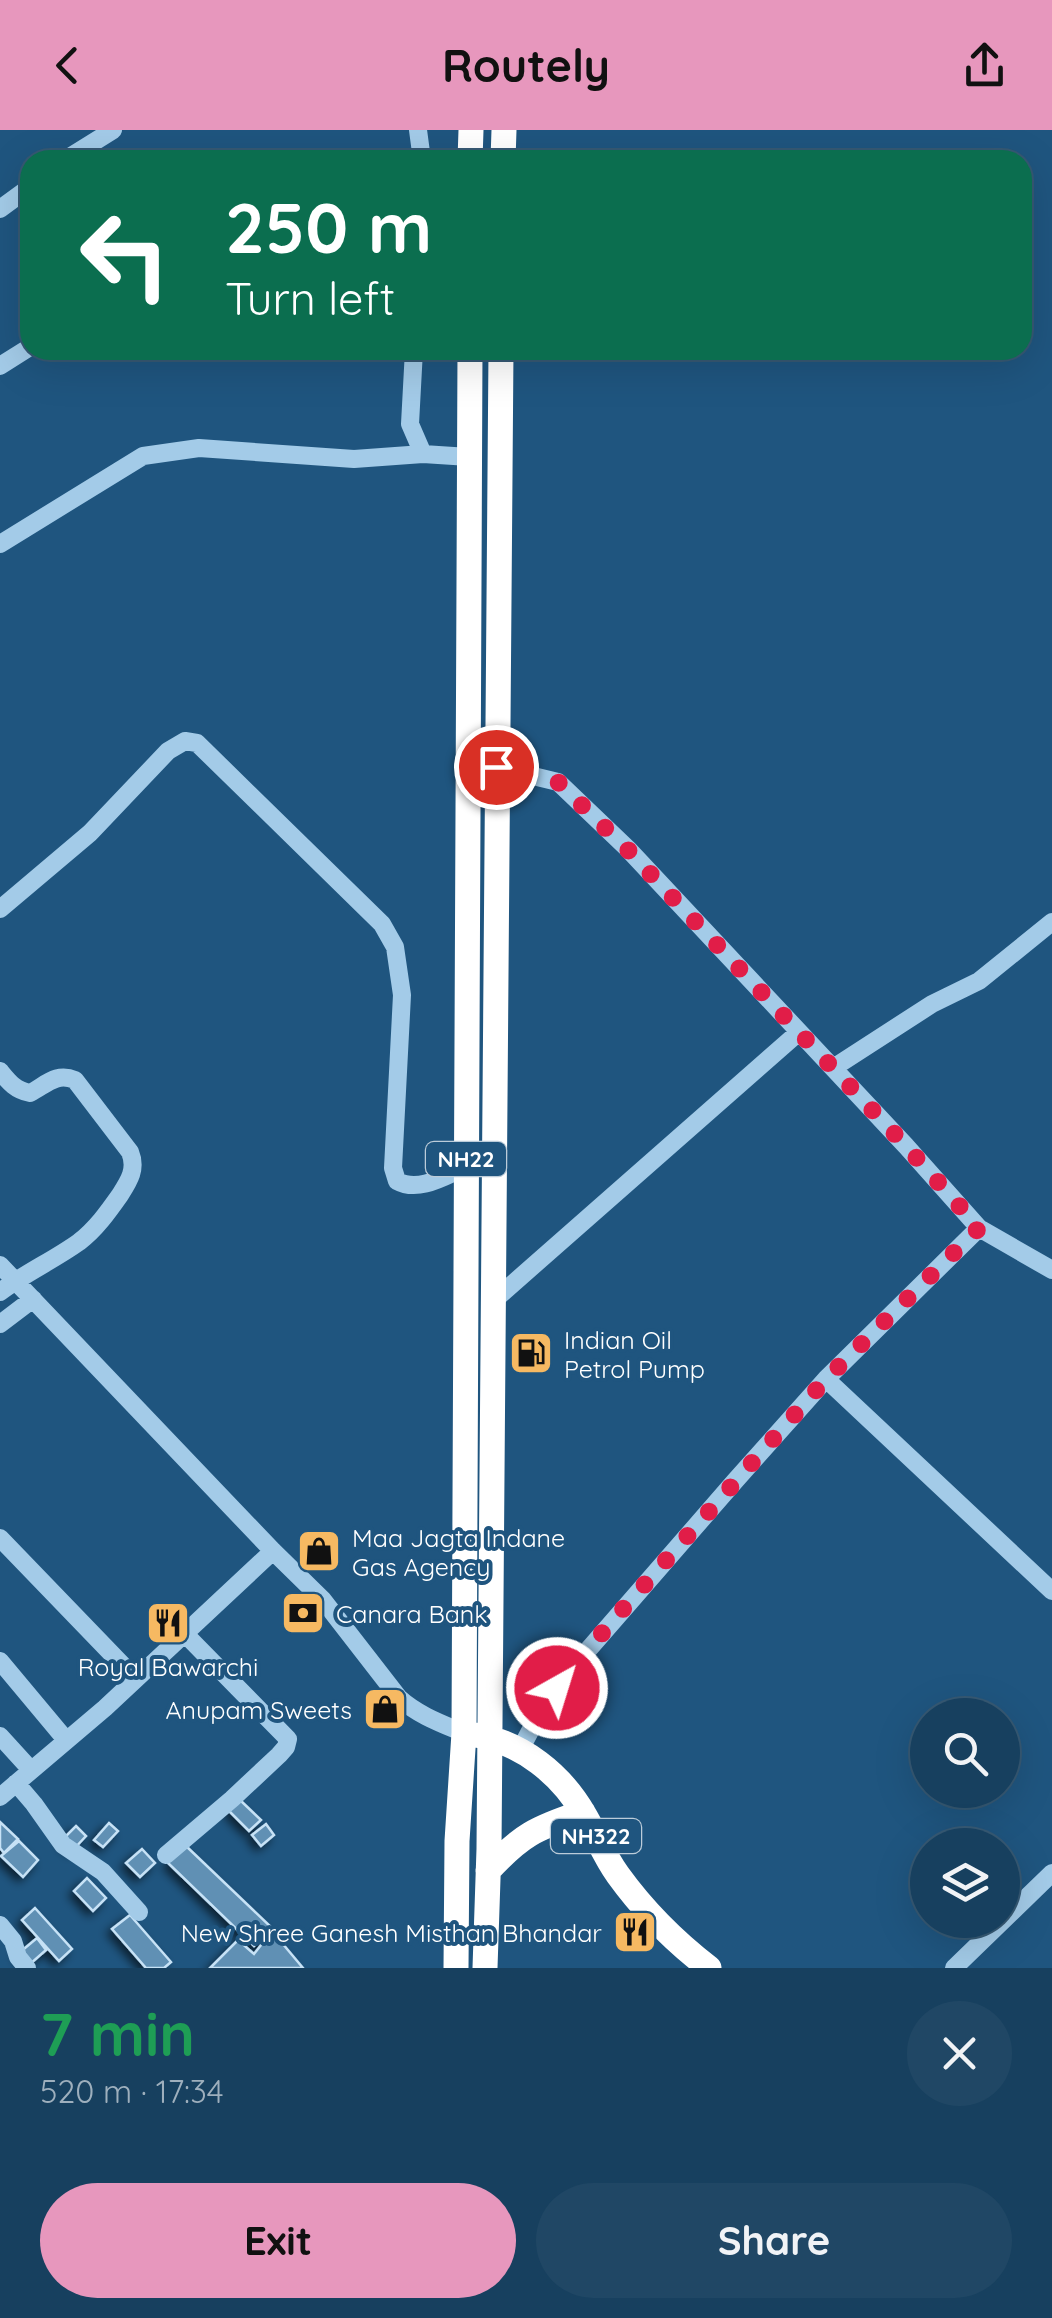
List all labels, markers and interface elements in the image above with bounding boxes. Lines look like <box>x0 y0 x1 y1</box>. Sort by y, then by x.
text: Routely <box>442 37 610 93</box>
icon: back <box>40 38 95 93</box>
icon: share <box>957 38 1012 93</box>
text: 250 m <box>225 183 432 271</box>
icon: left <box>60 190 190 320</box>
text: Turn left <box>225 270 395 326</box>
pin <box>454 725 539 810</box>
icon: arrive <box>469 740 524 795</box>
road number: NH22 <box>426 1142 506 1176</box>
place label: Indian Oil Petrol Pump <box>564 1324 705 1384</box>
fuel station icon: Indian Oil Petrol Pump <box>508 1330 554 1376</box>
place label: Maa Jagta Indane Gas Agency <box>352 1522 565 1582</box>
shop icon: Maa Jagta Indane Gas Agency <box>296 1528 342 1574</box>
bank icon: Canara Bank <box>280 1590 326 1636</box>
place label: Canara Bank <box>336 1598 488 1629</box>
restaurant icon: Royal Bawarchi <box>145 1600 191 1646</box>
position arrow <box>505 1636 609 1740</box>
place label: Royal Bawarchi <box>78 1651 258 1682</box>
shop icon: Anupam Sweets <box>362 1686 408 1732</box>
place label: Anupam Sweets <box>165 1694 352 1725</box>
map controls <box>910 1698 1020 1938</box>
button: search <box>910 1698 1020 1808</box>
road number: NH322 <box>551 1819 641 1853</box>
button: layers <box>910 1828 1020 1938</box>
restaurant icon: New Shree Ganesh Misthan Bhandar <box>612 1909 658 1955</box>
place label: New Shree Ganesh Misthan Bhandar <box>181 1917 602 1948</box>
text: 7 min <box>40 1996 195 2071</box>
button: close <box>907 2001 1012 2106</box>
text: 520 m · 17:34 <box>40 2071 224 2111</box>
button: Exit <box>40 2183 516 2298</box>
button: Share <box>536 2183 1012 2298</box>

